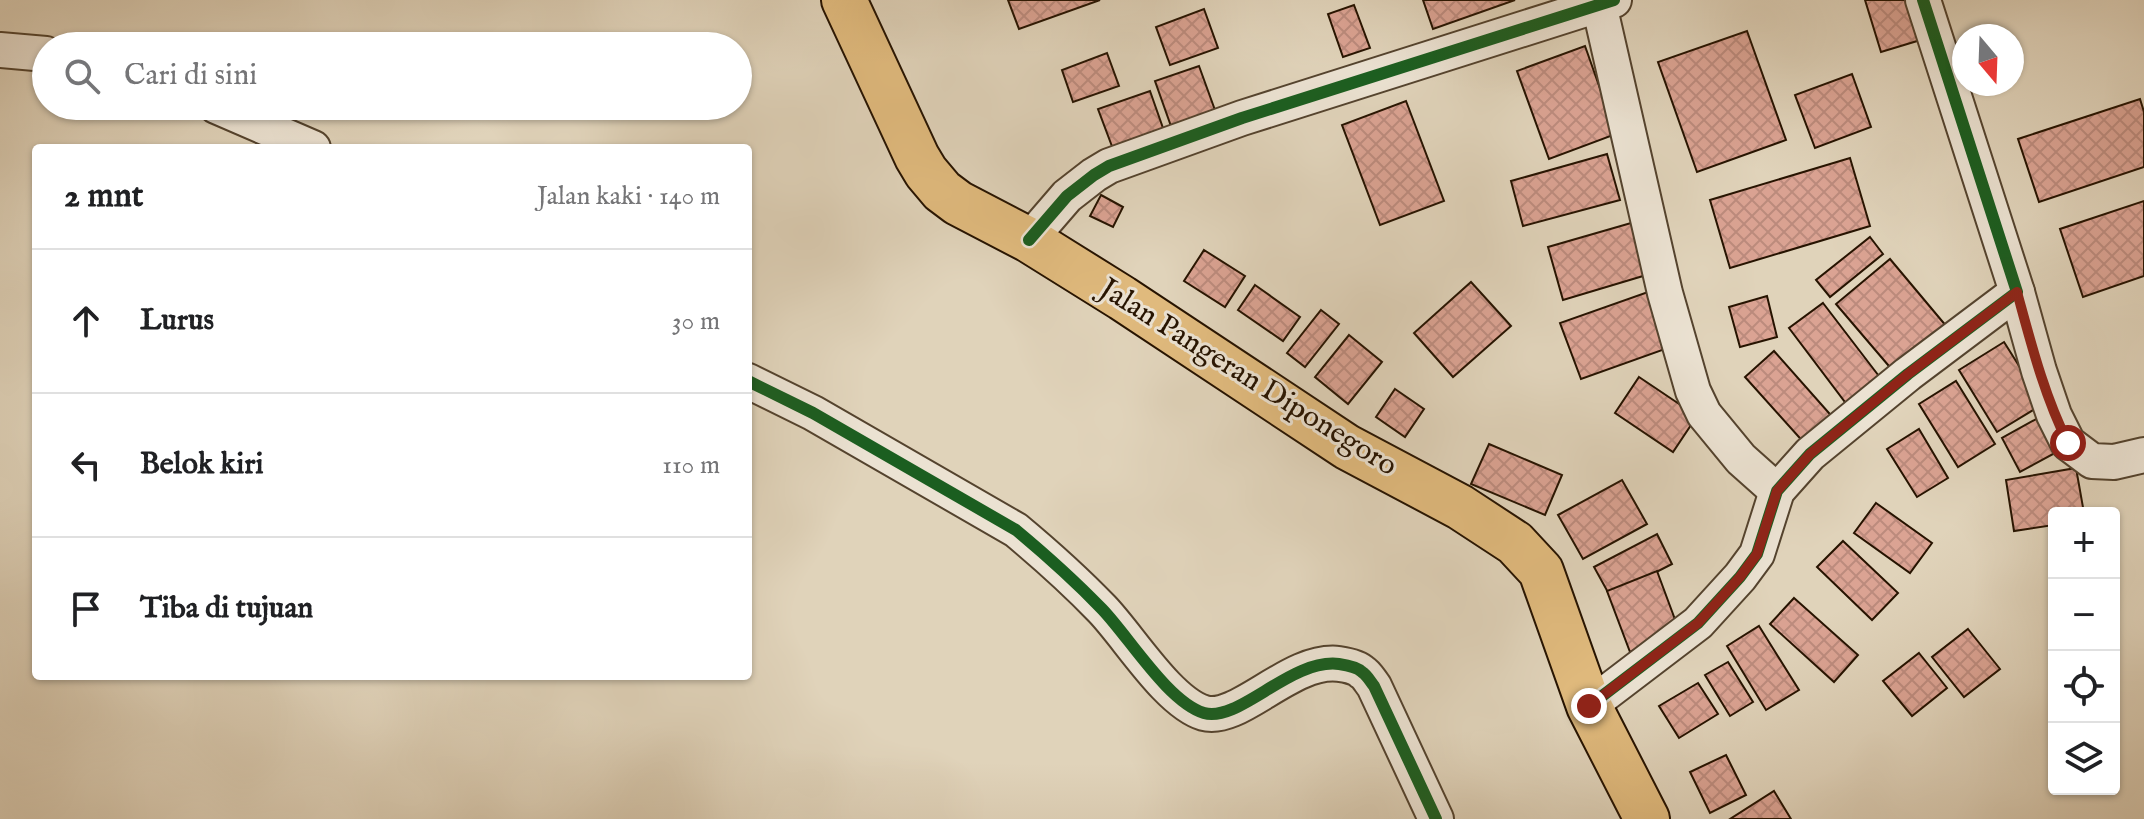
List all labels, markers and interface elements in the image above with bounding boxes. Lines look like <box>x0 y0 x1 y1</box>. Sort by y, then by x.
north arrow <box>1952 24 2024 96</box>
search box <box>32 32 752 120</box>
icon: search <box>60 54 104 98</box>
text: Cari di sini <box>124 57 257 95</box>
text: 2 mnt <box>64 175 143 218</box>
text: Jalan kaki · 140 m <box>537 180 720 213</box>
street label: Jalan Pangeran Diponegoro <box>1089 269 1404 485</box>
icon: ahead <box>64 299 108 343</box>
text: Lurus <box>140 302 214 340</box>
text: 30 m <box>672 305 720 338</box>
route start <box>2050 425 2086 461</box>
icon: left <box>64 443 108 487</box>
text: Belok kiri <box>140 446 263 484</box>
text: 110 m <box>662 449 720 482</box>
map controls <box>2048 507 2120 795</box>
button: + <box>2048 507 2120 579</box>
button: − <box>2048 579 2120 651</box>
icon: arrive <box>64 587 108 631</box>
text: Tiba di tujuan <box>140 590 313 628</box>
button: locate <box>2048 651 2120 723</box>
route end <box>1571 688 1607 724</box>
button: layers <box>2048 723 2120 795</box>

